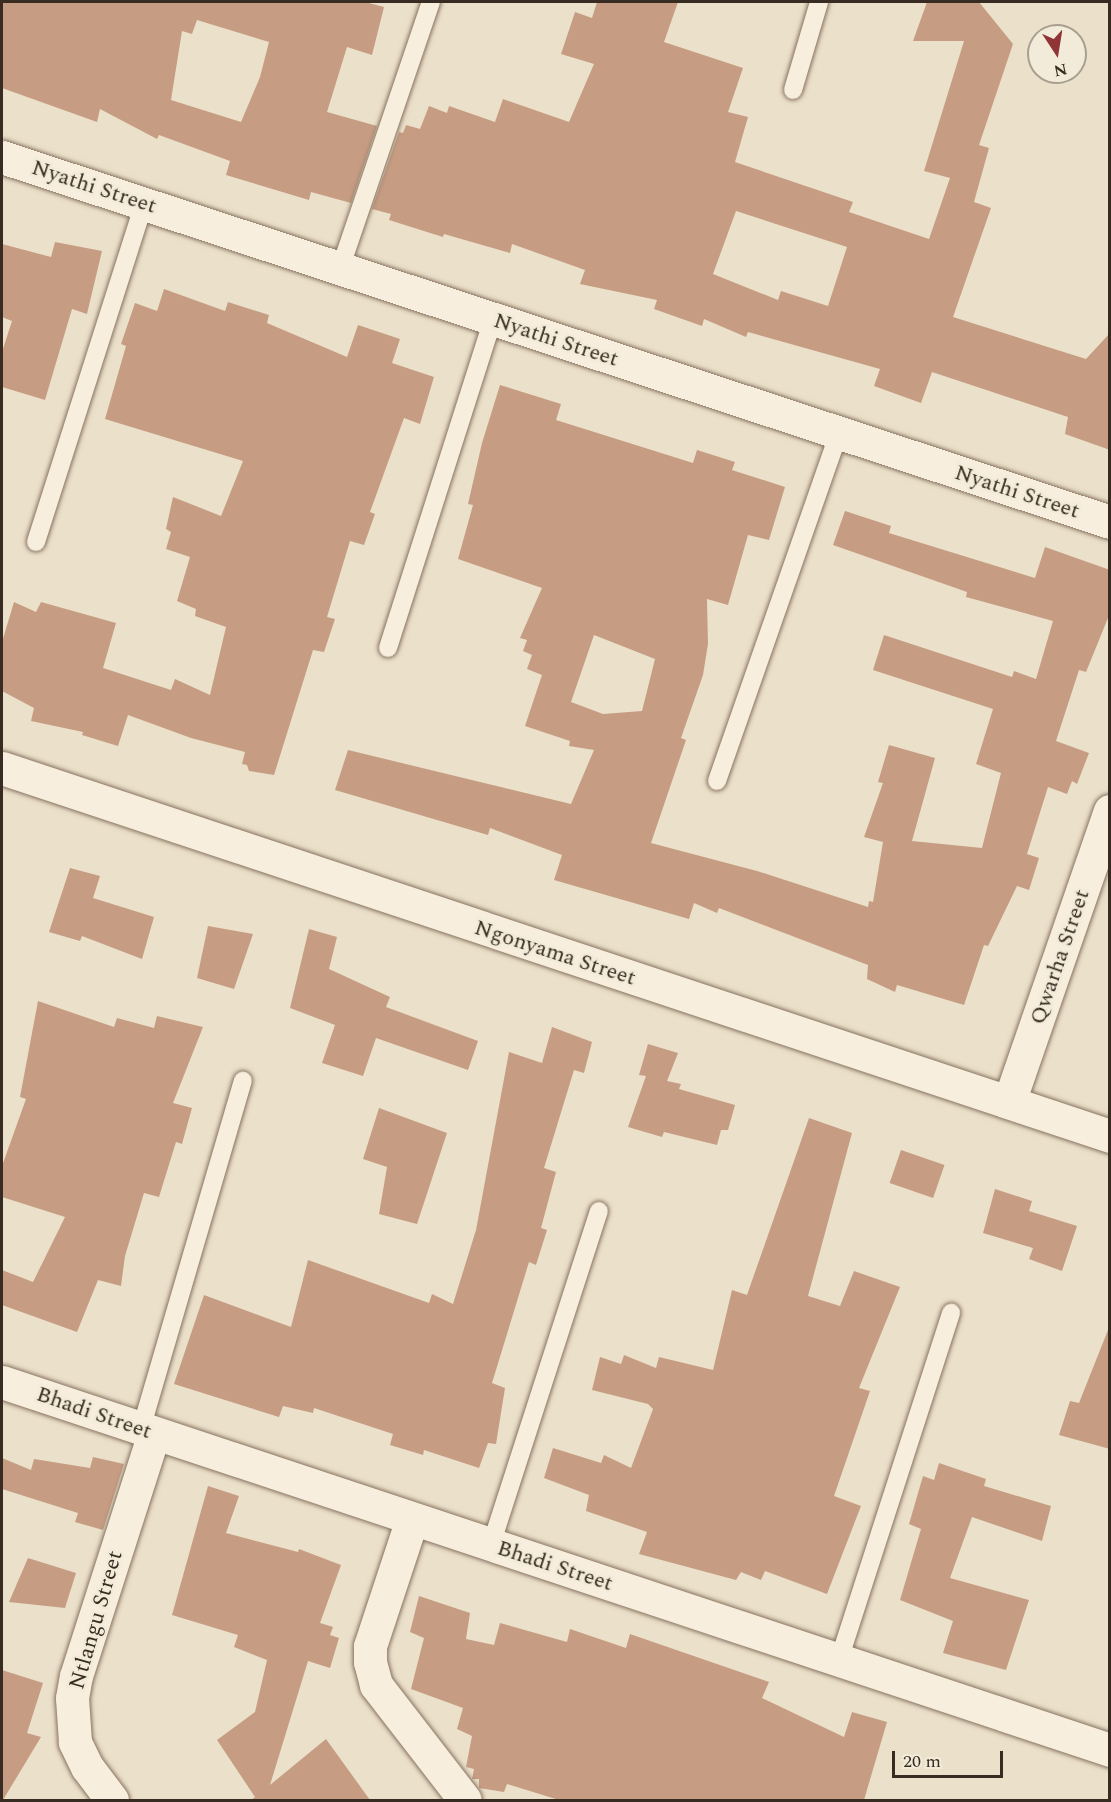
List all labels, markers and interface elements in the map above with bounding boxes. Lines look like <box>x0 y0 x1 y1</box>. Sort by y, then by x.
north arrow <box>1027 24 1087 84</box>
text: N <box>1051 57 1069 83</box>
street label: Nyathi Street <box>28 154 160 220</box>
street label: Nyathi Street <box>490 307 622 373</box>
street label: Nyathi Street <box>951 459 1083 525</box>
street label: Qwarha Street <box>1025 886 1095 1028</box>
street label: Ngonyama Street <box>471 914 639 992</box>
street label: Bhadi Street <box>33 1381 155 1445</box>
street label: Bhadi Street <box>494 1535 616 1597</box>
street label: Ntlangu Street <box>64 1548 128 1692</box>
scale bar <box>895 1739 1006 1777</box>
text: 20 m <box>903 1748 941 1775</box>

